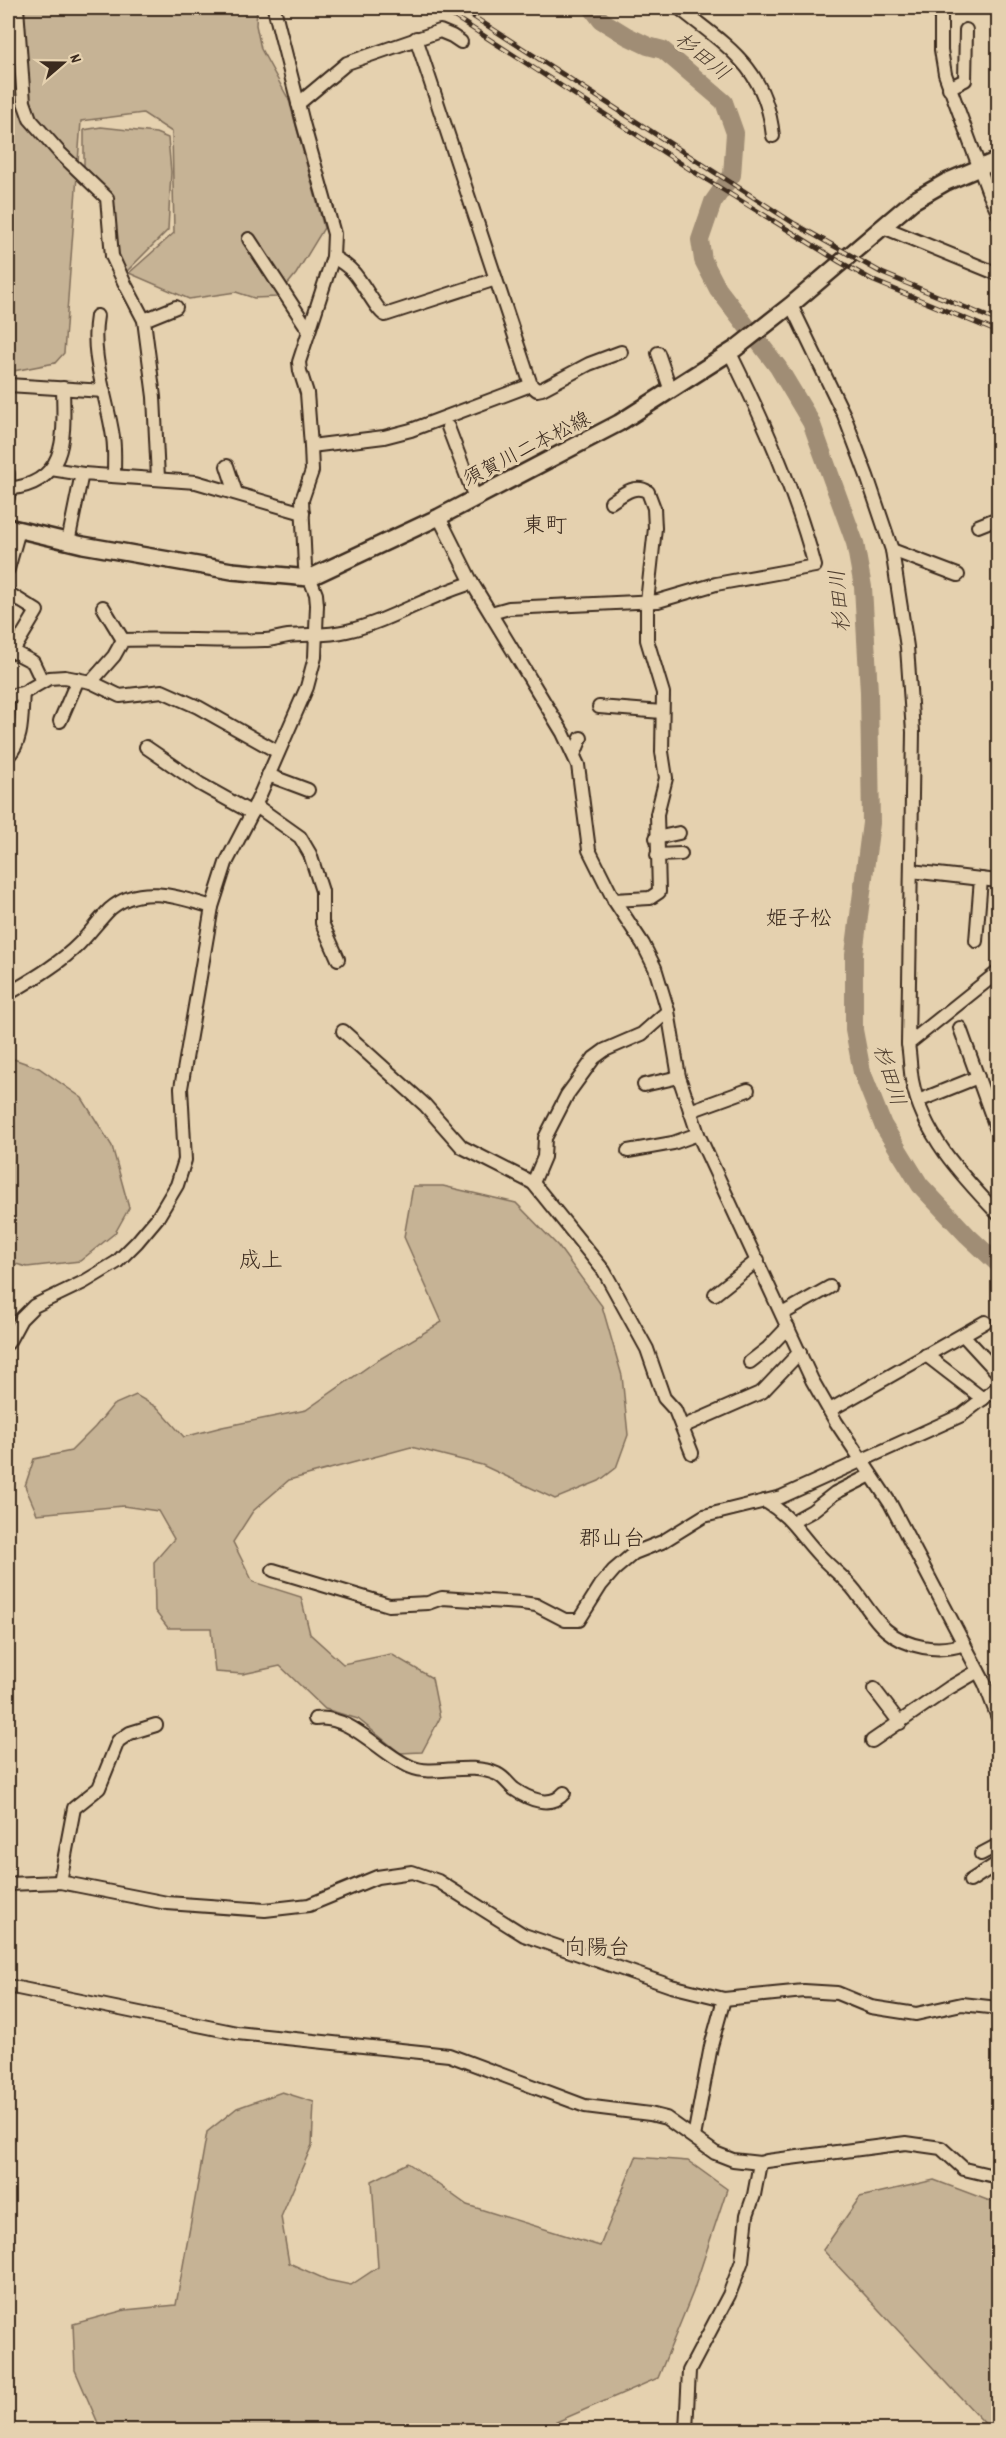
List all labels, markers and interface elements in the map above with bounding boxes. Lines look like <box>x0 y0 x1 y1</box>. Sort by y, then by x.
water label: 杉田川 <box>667 27 735 90</box>
north arrow <box>33 33 93 93</box>
text: N <box>63 51 87 66</box>
street label: 須賀川二本松線 <box>459 406 596 495</box>
district label: 東町 <box>523 512 567 543</box>
water label: 杉田川 <box>824 568 860 633</box>
district label: 姫子松 <box>766 905 832 936</box>
water label: 杉田川 <box>864 1041 911 1110</box>
district label: 成上 <box>239 1247 283 1278</box>
district label: 郡山台 <box>579 1525 645 1556</box>
district label: 向陽台 <box>564 1934 630 1965</box>

